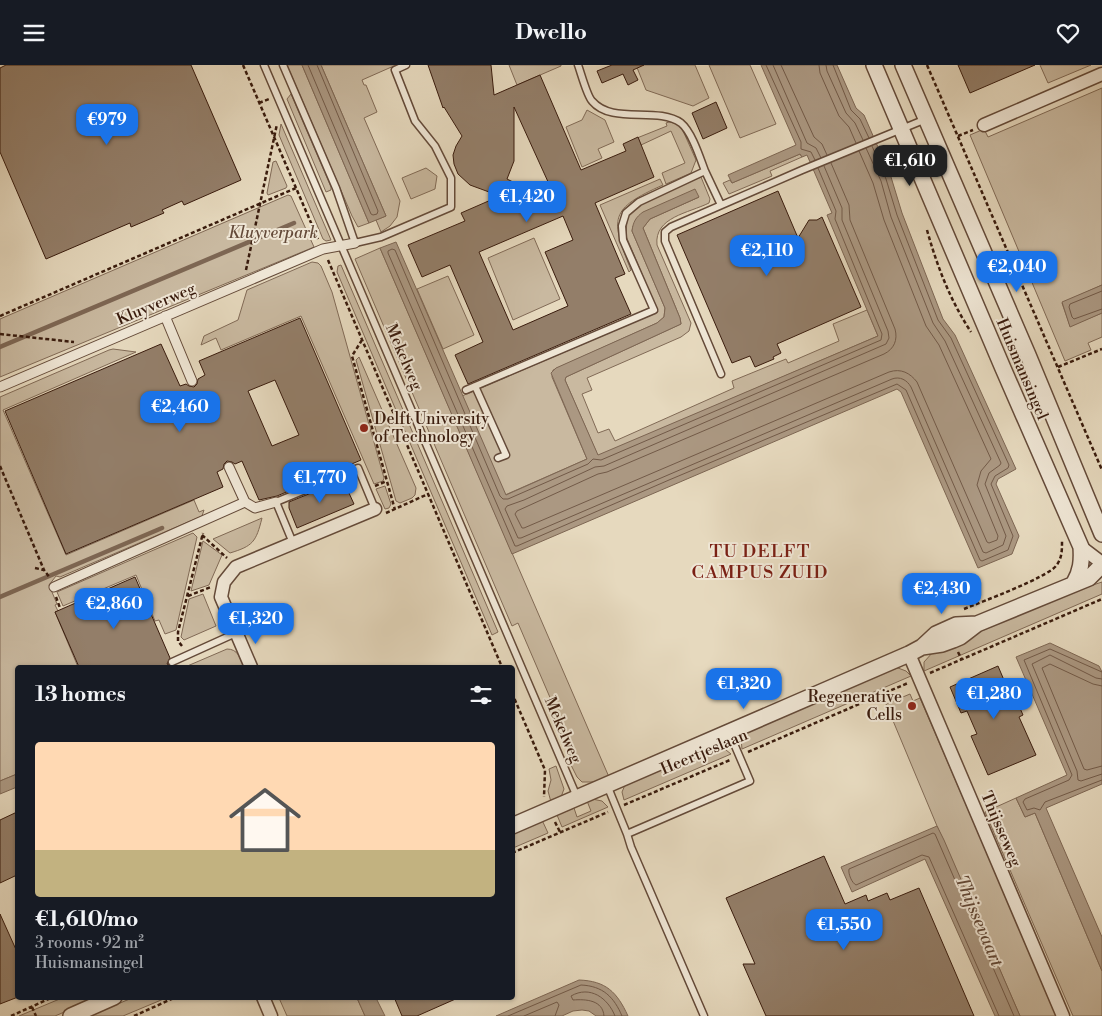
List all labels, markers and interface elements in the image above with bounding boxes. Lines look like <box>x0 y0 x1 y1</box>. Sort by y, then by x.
icon: menu <box>20 19 48 47</box>
text: Dwello <box>515 19 587 46</box>
icon: heart <box>1054 19 1082 47</box>
pin: €979 <box>77 103 137 146</box>
text: €979 <box>87 110 127 130</box>
pin: €1,610 <box>869 145 951 187</box>
text: €1,610 <box>884 151 936 171</box>
pin: €1,420 <box>486 181 568 223</box>
text: €1,420 <box>499 187 555 207</box>
park label: Kluyverpark <box>228 223 318 243</box>
pin: €2,110 <box>726 235 808 277</box>
text: €2,110 <box>741 241 793 261</box>
pin: €2,040 <box>976 251 1058 293</box>
text: €2,040 <box>987 257 1047 277</box>
street label: Kluyverweg <box>113 278 199 330</box>
street label: Huismansingel <box>992 315 1053 423</box>
street label: Mekelweg <box>381 321 427 394</box>
pin: €2,460 <box>139 391 221 433</box>
text: €2,460 <box>151 397 209 417</box>
place label: Delft University of Technology <box>374 409 489 447</box>
marker: Delft University of Technology <box>358 422 370 434</box>
pin: €1,770 <box>279 461 361 504</box>
text: €1,770 <box>293 468 347 488</box>
district label: TU DELFT CAMPUS ZUID <box>692 540 828 584</box>
pin: €2,430 <box>901 573 983 615</box>
text: €2,430 <box>913 579 971 599</box>
pin: €2,860 <box>73 587 155 630</box>
text: €2,860 <box>85 594 143 614</box>
pin: €1,320 <box>215 603 297 645</box>
text: €1,320 <box>229 609 283 629</box>
pin: €1,320 <box>703 667 785 710</box>
text: €1,320 <box>717 674 771 694</box>
pin: €1,280 <box>953 677 1035 720</box>
icon: filters <box>467 681 495 709</box>
text: 13 homes <box>35 682 126 708</box>
text: €1,280 <box>966 684 1022 704</box>
place label: Regenerative Cells <box>808 687 902 725</box>
street label: Mekelweg <box>540 694 586 767</box>
marker: Regenerative Cells <box>906 700 918 712</box>
street label: Heertjeslaan <box>657 724 751 779</box>
icon: home <box>220 775 310 865</box>
street label: Thijsseweg <box>976 788 1026 870</box>
water label: Thijssevaart <box>949 872 1009 971</box>
text: €1,610/mo <box>35 907 138 933</box>
pin: €1,550 <box>803 909 885 951</box>
text: €1,550 <box>817 915 871 935</box>
text: 3 rooms · 92 m² <box>35 933 144 953</box>
text: Huismansingel <box>35 953 144 973</box>

